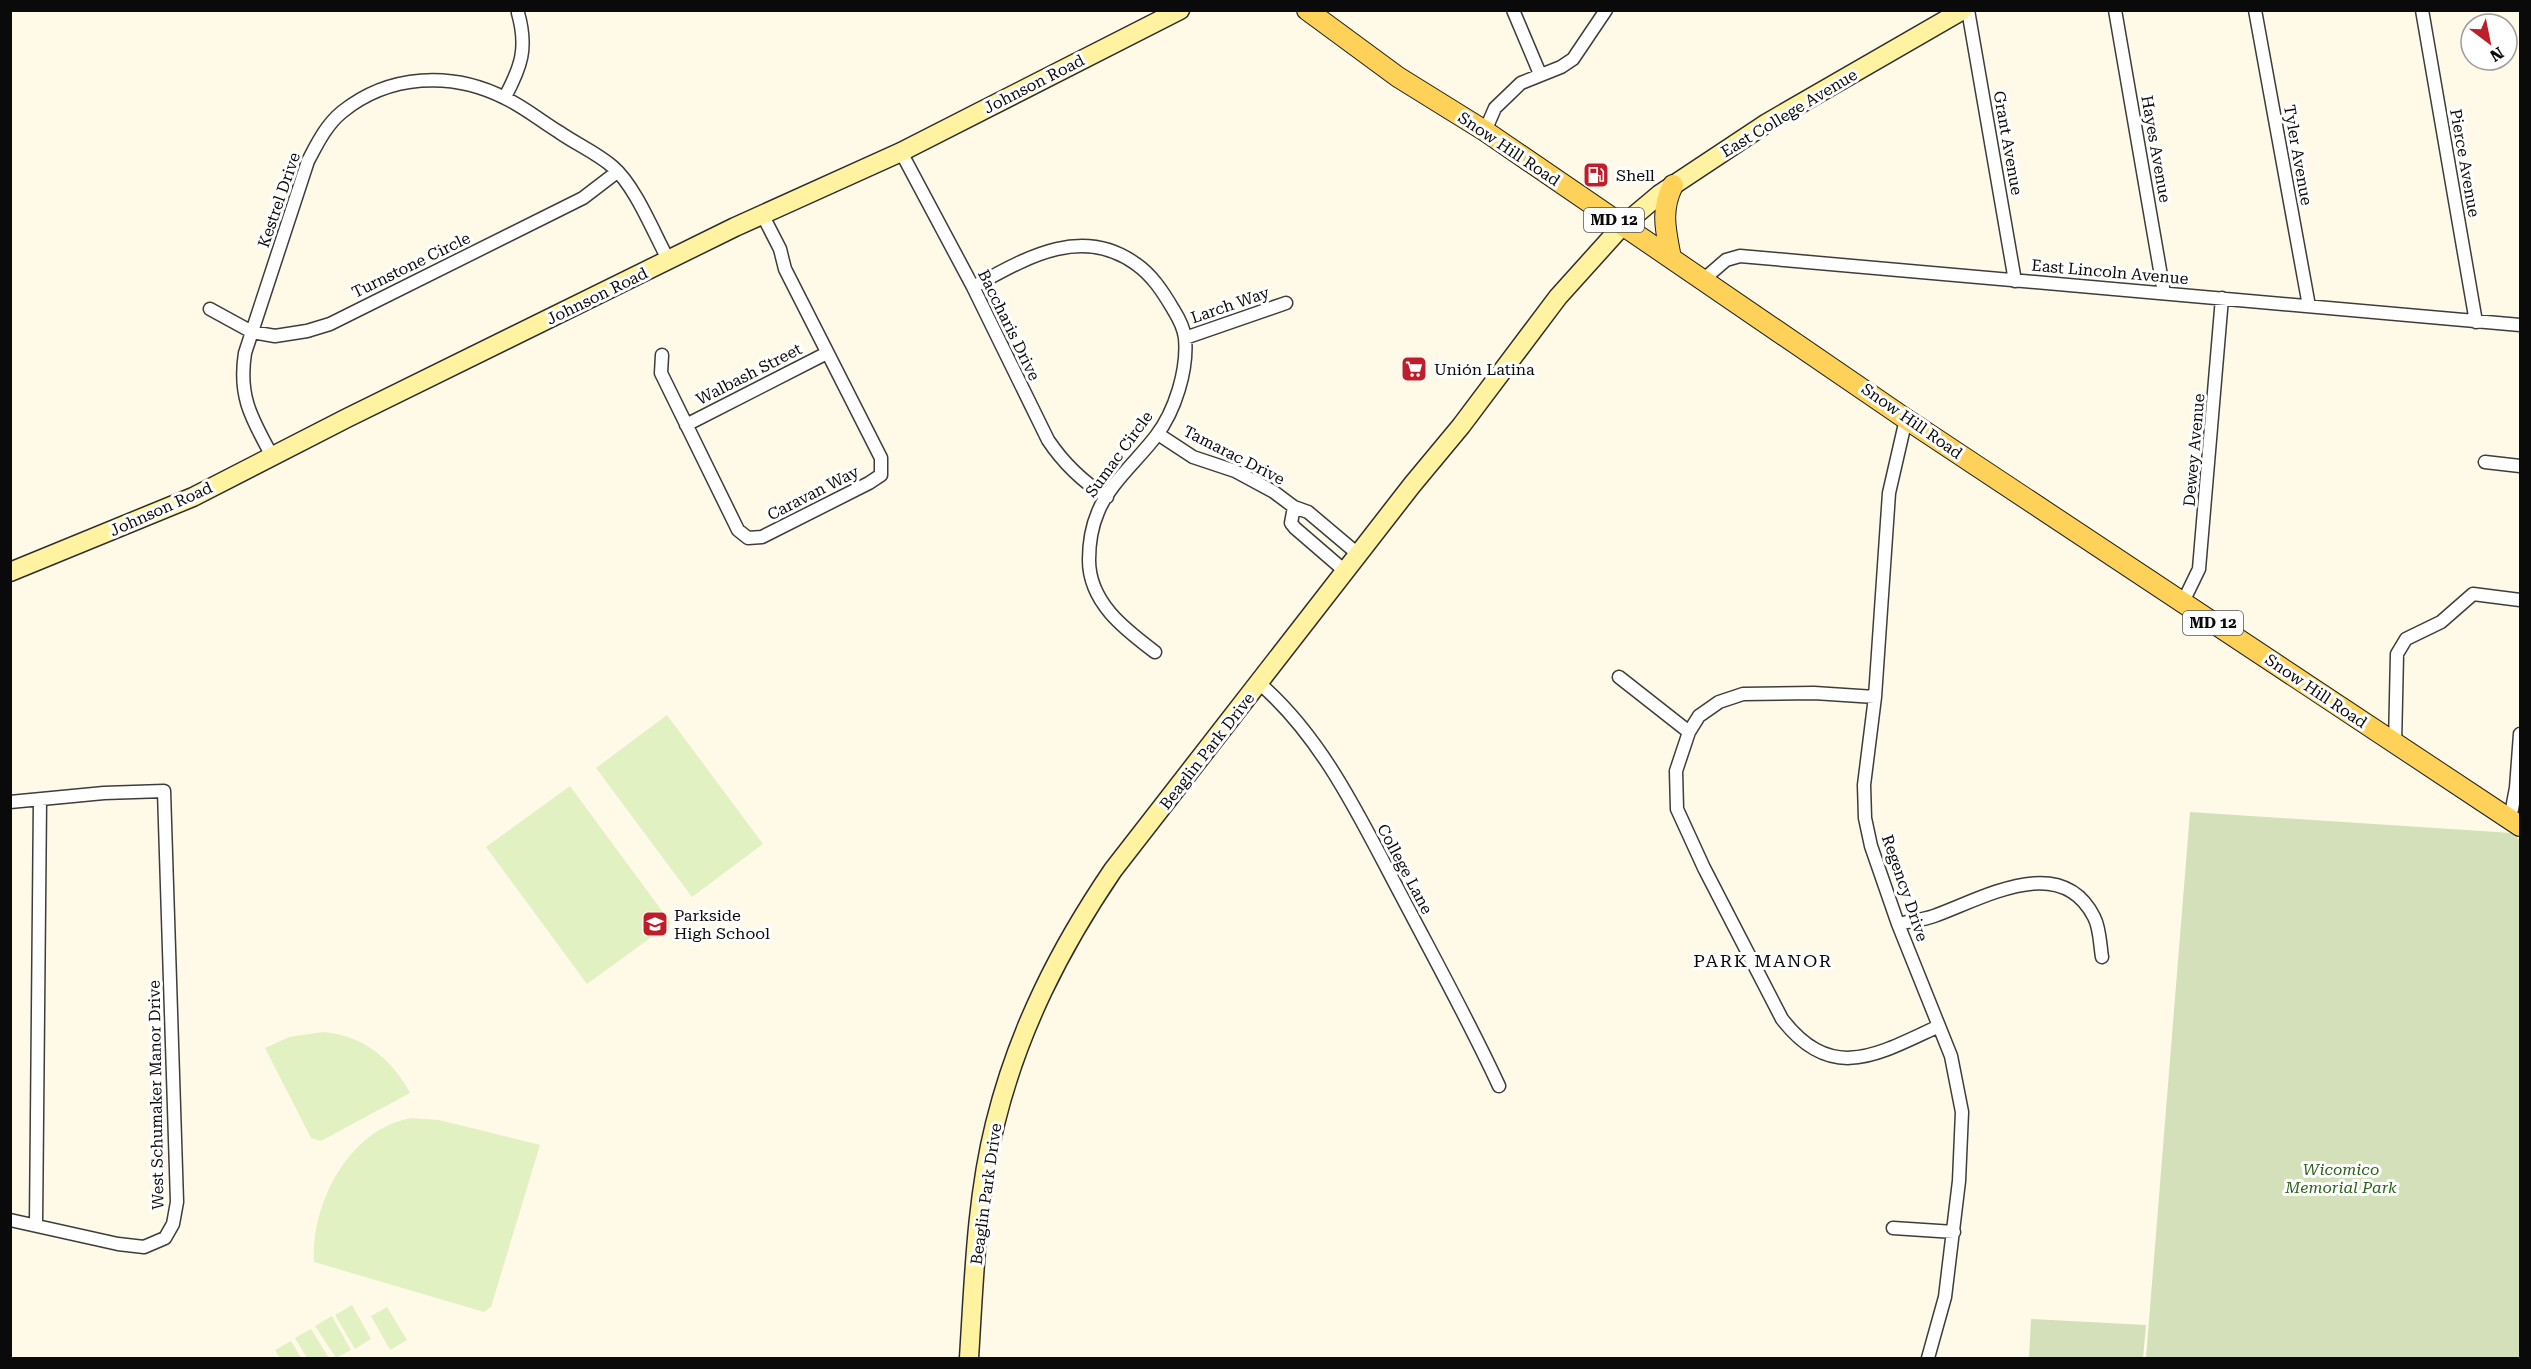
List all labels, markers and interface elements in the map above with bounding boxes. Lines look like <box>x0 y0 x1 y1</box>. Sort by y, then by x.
north arrow <box>2459 12 2519 72</box>
text: N <box>2486 43 2507 66</box>
street label: Johnson Road <box>981 50 1087 118</box>
street label: East College Avenue <box>1717 65 1861 161</box>
street label: Grant Avenue <box>1990 89 2027 197</box>
street label: Hayes Avenue <box>2137 94 2175 204</box>
street label: Tyler Avenue <box>2280 103 2316 207</box>
street label: Pierce Avenue <box>2446 107 2484 219</box>
street label: Snow Hill Road <box>1454 108 1564 190</box>
street label: Kestrel Drive <box>254 150 304 250</box>
fuel station icon: Shell <box>1581 160 1611 190</box>
place label: Shell <box>1616 166 1655 185</box>
road number: MD 12 <box>1584 208 1644 232</box>
street label: Turnstone Circle <box>349 228 474 302</box>
street label: East Lincoln Avenue <box>2031 256 2189 288</box>
street label: Johnson Road <box>543 263 651 329</box>
street label: Baccharis Drive <box>974 266 1044 384</box>
street label: Larch Way <box>1188 283 1272 327</box>
street label: Walbash Street <box>693 339 805 409</box>
supermarket icon: Unión Latina <box>1399 354 1429 384</box>
place label: Unión Latina <box>1434 360 1535 379</box>
street label: Snow Hill Road <box>1858 379 1966 463</box>
street label: Dewey Avenue <box>2180 392 2208 507</box>
street label: Sumac Circle <box>1081 407 1157 501</box>
street label: Tamarac Drive <box>1180 421 1288 489</box>
street label: Caravan Way <box>764 462 862 524</box>
street label: Johnson Road <box>107 478 215 540</box>
road number: MD 12 <box>2183 611 2243 635</box>
street label: Snow Hill Road <box>2261 650 2371 732</box>
street label: Beaglin Park Drive <box>1156 689 1259 813</box>
street label: College Lane <box>1373 821 1437 917</box>
street label: Regency Drive <box>1878 832 1932 944</box>
place label: Parkside High School <box>674 906 770 943</box>
school or university icon: Parkside High School <box>640 909 670 939</box>
district label: PARK MANOR <box>1693 950 1833 971</box>
street label: West Schumaker Manor Drive <box>144 980 168 1210</box>
street label: Beaglin Park Drive <box>967 1122 1005 1266</box>
park label: Wicomico Memorial Park <box>2284 1160 2397 1197</box>

